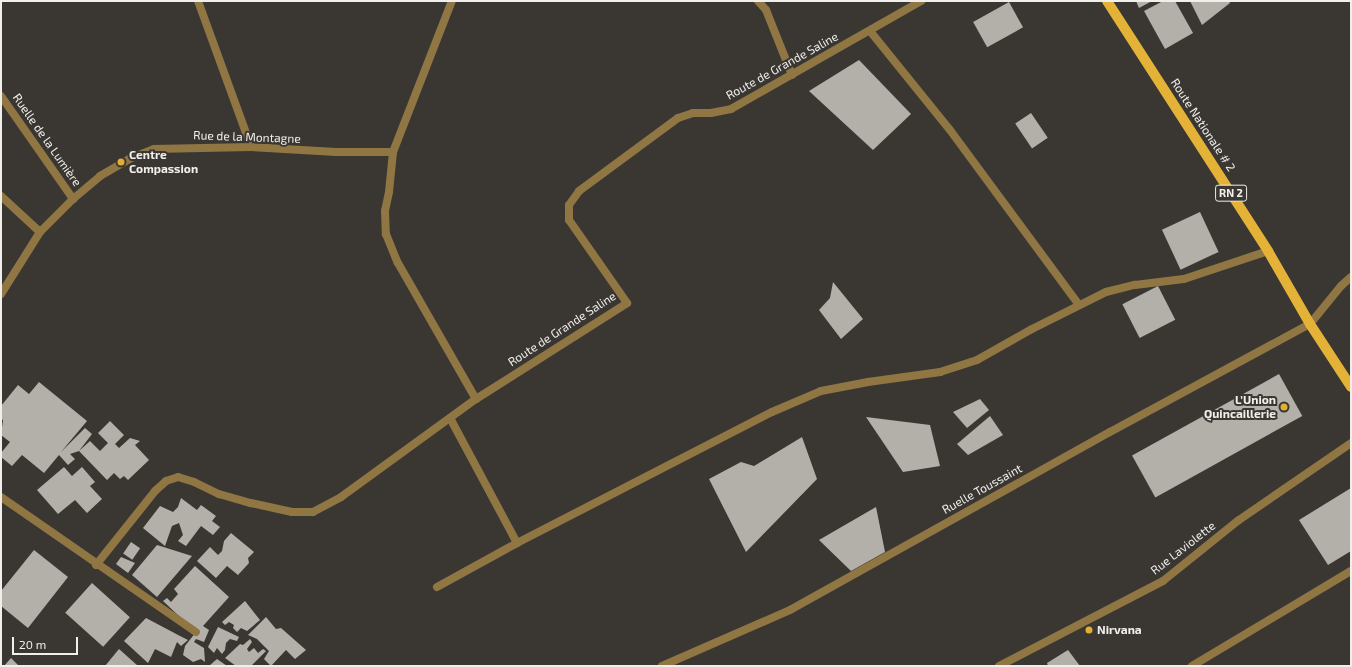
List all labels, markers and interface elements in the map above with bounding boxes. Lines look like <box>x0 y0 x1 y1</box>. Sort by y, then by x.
street label: Route de Grande Saline <box>723 29 841 103</box>
street label: Route Nationale # 2 <box>1168 76 1238 174</box>
street label: Ruelle de la Lumière <box>10 91 84 189</box>
street label: Rue de la Montagne <box>193 128 301 146</box>
place label: Centre Compassion <box>129 148 198 176</box>
marker: Centre Compassion <box>116 157 126 167</box>
road number: RN 2 <box>1215 184 1247 202</box>
street label: Route de Grande Saline <box>505 289 619 369</box>
place label: L’Union Quincaillerie <box>1204 393 1276 421</box>
marker: L’Union Quincaillerie <box>1279 402 1289 412</box>
street label: Ruelle Toussaint <box>939 461 1025 517</box>
street label: Rue Laviolette <box>1148 518 1218 578</box>
place label: Nirvana <box>1097 623 1142 637</box>
marker: Nirvana <box>1084 625 1094 635</box>
scale bar <box>14 629 80 655</box>
text: 20 m <box>19 637 46 651</box>

